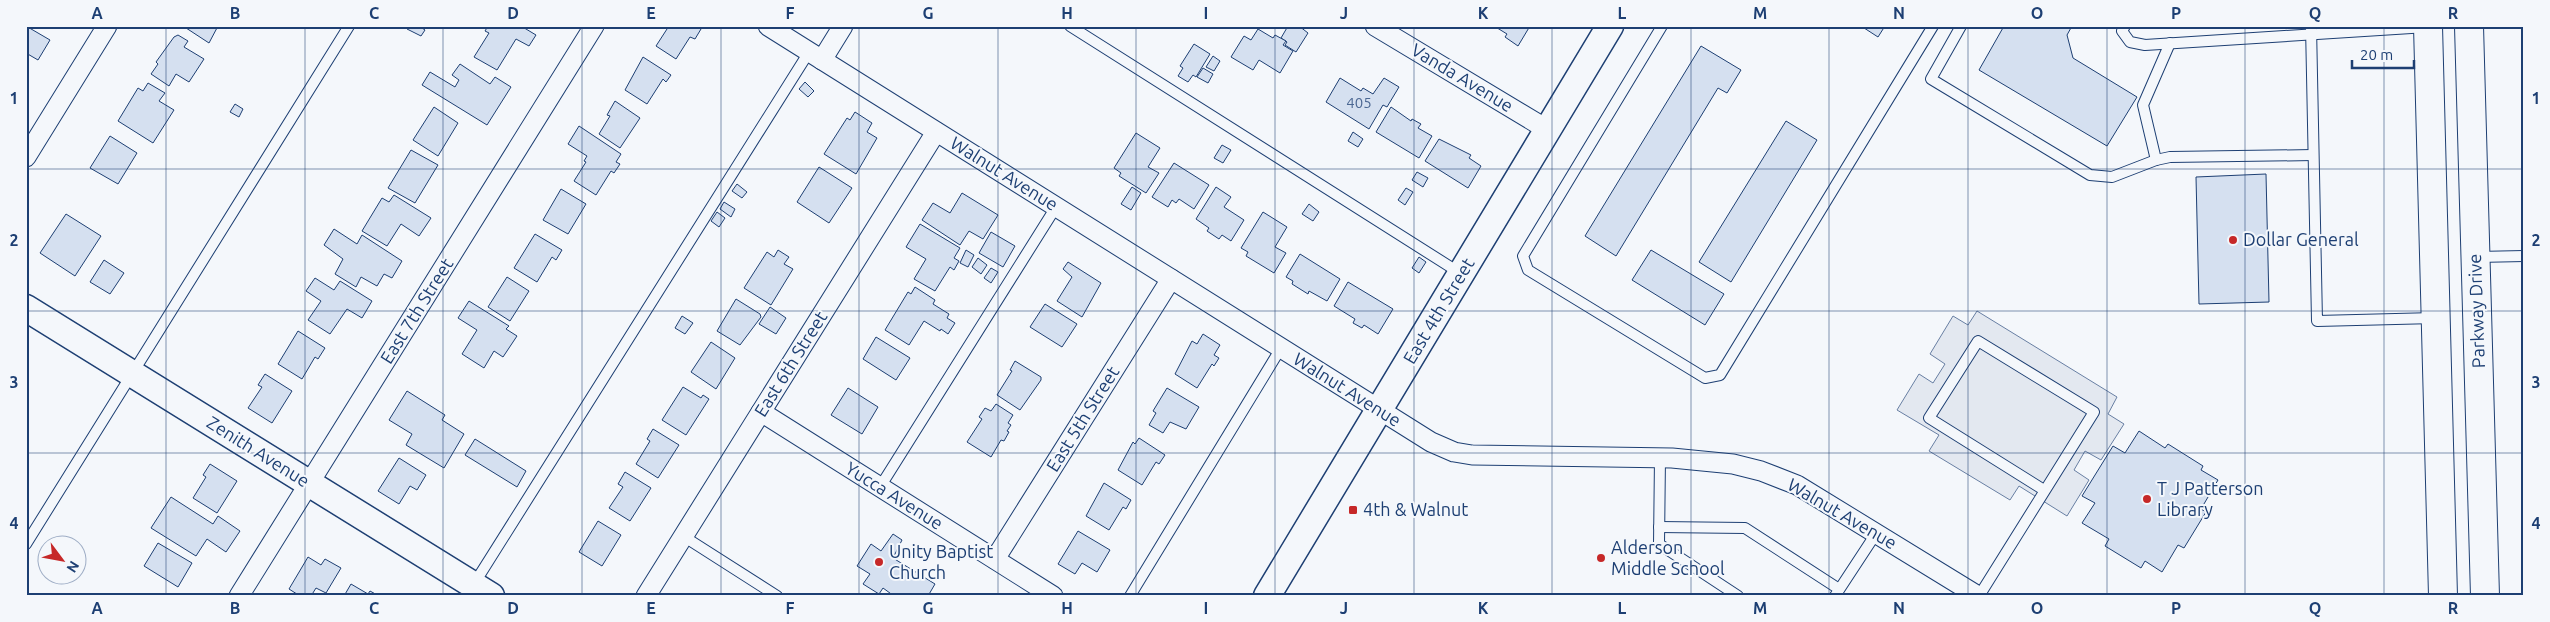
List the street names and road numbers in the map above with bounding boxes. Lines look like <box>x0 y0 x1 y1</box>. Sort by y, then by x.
street label: Vanda Avenue <box>1408 39 1517 115</box>
street label: Walnut Avenue <box>947 132 1062 214</box>
street label: East 7th Street <box>376 254 456 367</box>
street label: East 4th Street <box>1399 254 1478 367</box>
street label: Parkway Drive <box>2464 254 2488 369</box>
street label: East 6th Street <box>750 307 830 420</box>
street label: Walnut Avenue <box>1290 348 1405 430</box>
street label: East 5th Street <box>1042 362 1122 475</box>
street label: Zenith Avenue <box>204 412 313 491</box>
street label: Yucca Avenue <box>842 457 947 533</box>
street label: Walnut Avenue <box>1784 474 1901 552</box>

